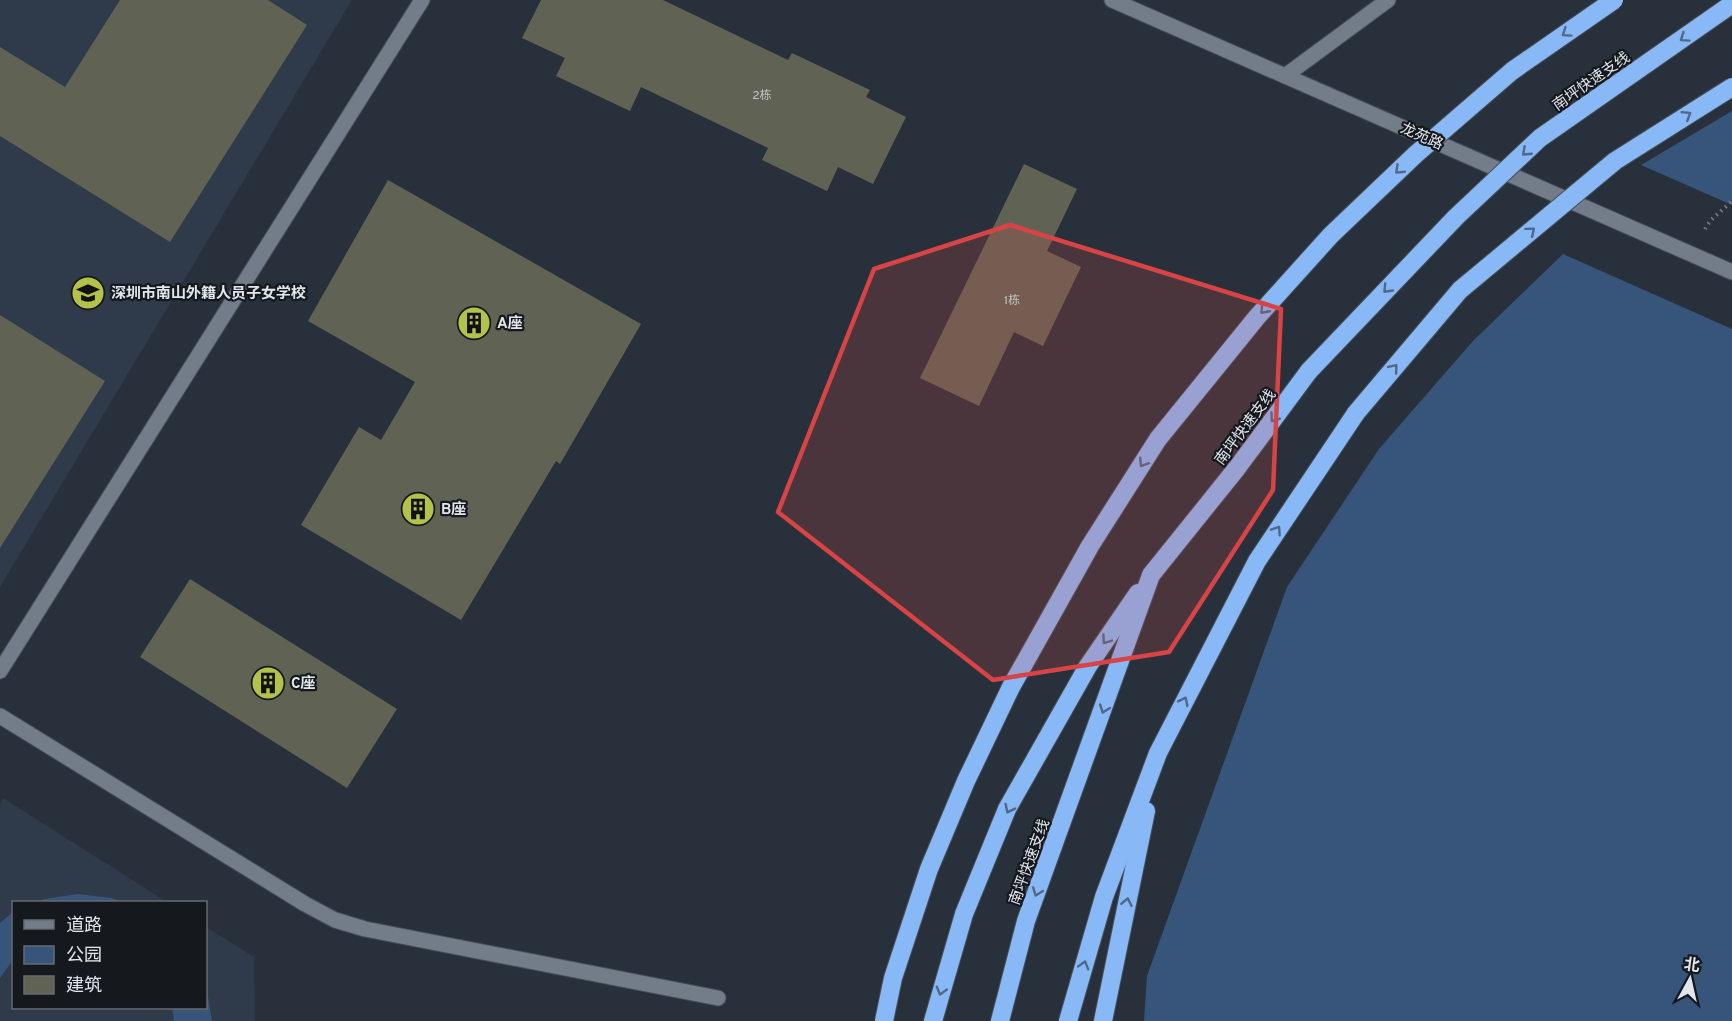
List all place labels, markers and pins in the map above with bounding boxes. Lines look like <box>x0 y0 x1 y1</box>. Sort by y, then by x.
school or university icon: 深圳市南山外籍人员子女学校 <box>70 275 106 311</box>
place label: 深圳市南山外籍人员子女学校 <box>111 284 306 304</box>
building icon: A座 <box>456 305 492 341</box>
place label: A座 <box>497 314 523 334</box>
building icon: B座 <box>400 491 436 527</box>
place label: B座 <box>441 500 466 520</box>
building icon: C座 <box>250 665 286 701</box>
place label: C座 <box>291 674 316 694</box>

